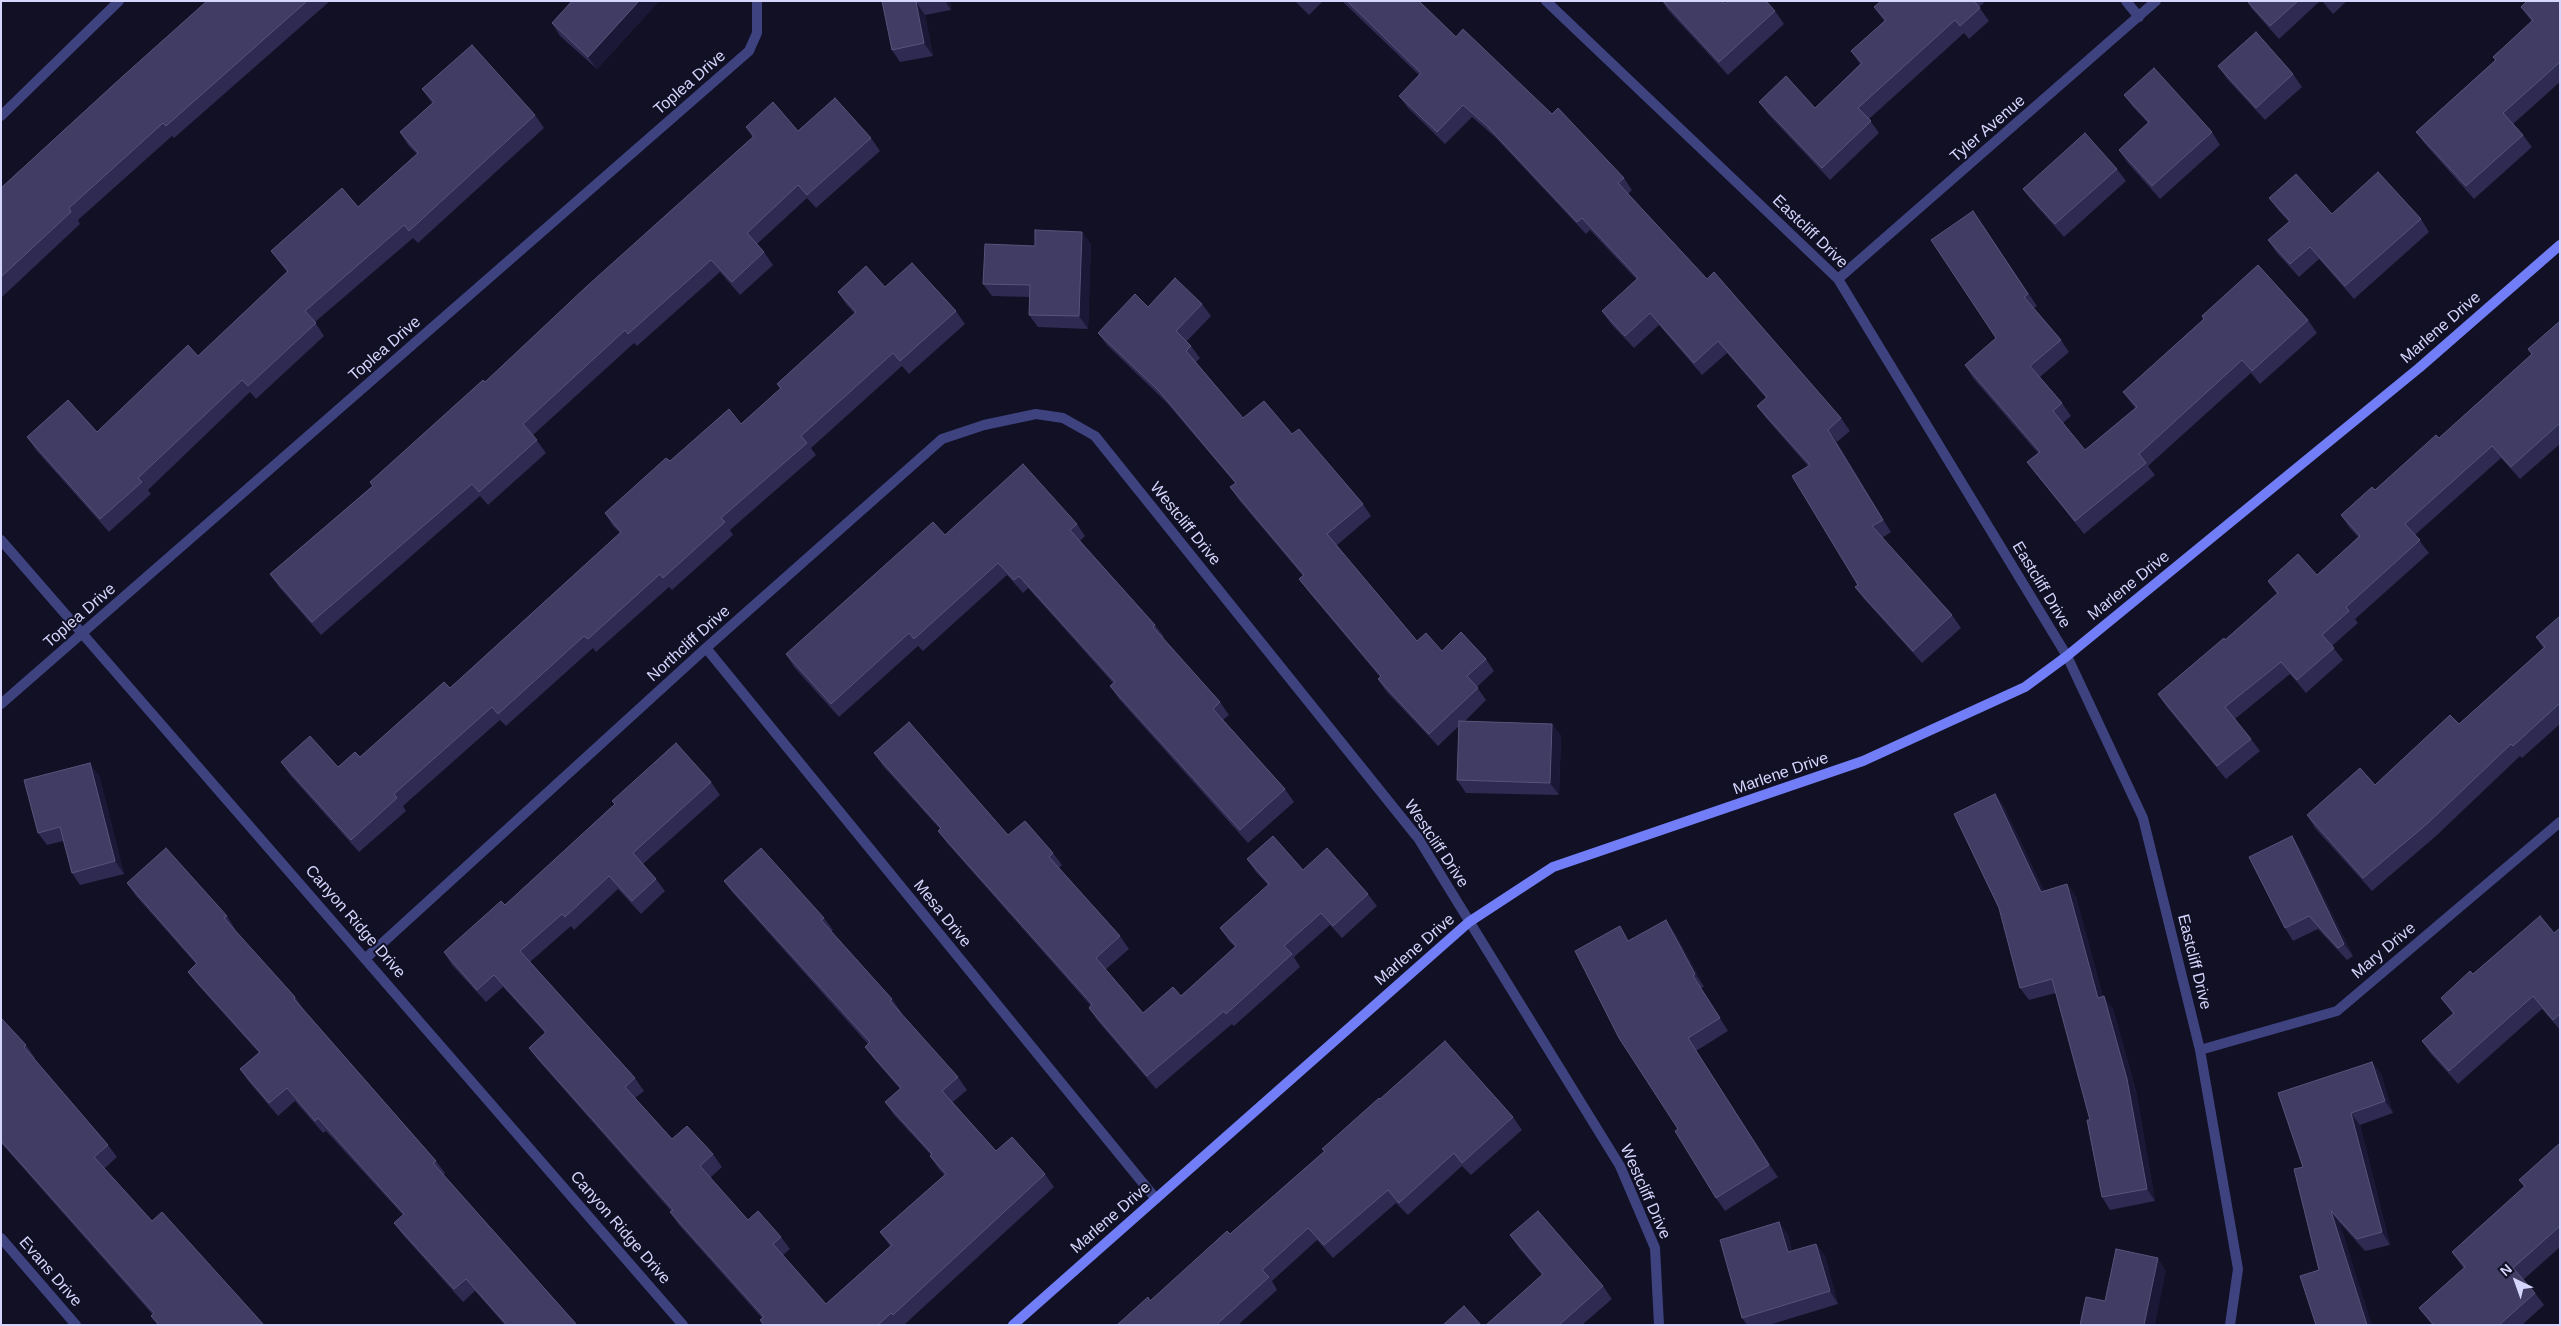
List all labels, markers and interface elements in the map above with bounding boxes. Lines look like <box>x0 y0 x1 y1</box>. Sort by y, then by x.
street label: Toplea Drive <box>650 47 730 119</box>
street label: Tyler Avenue <box>1947 91 2029 167</box>
street label: Eastcliff Drive <box>1768 191 1852 273</box>
street label: Marlene Drive <box>2397 288 2485 368</box>
street label: Toplea Drive <box>345 313 425 385</box>
street label: Westcliff Drive <box>1146 478 1224 570</box>
street label: Eastcliff Drive <box>2008 538 2074 632</box>
street label: Marlene Drive <box>2084 547 2174 625</box>
street label: Toplea Drive <box>40 580 120 652</box>
street label: Northcliff Drive <box>644 602 734 686</box>
street label: Marlene Drive <box>1731 749 1831 799</box>
street label: Westcliff Drive <box>1400 796 1472 892</box>
street label: Canyon Ridge Drive <box>301 862 409 982</box>
street label: Mesa Drive <box>909 877 975 951</box>
street label: Marlene Drive <box>1371 910 1459 990</box>
street label: Eastcliff Drive <box>2173 912 2215 1012</box>
street label: Mary Drive <box>2348 919 2420 983</box>
street label: Westcliff Drive <box>1616 1142 1674 1242</box>
street label: Canyon Ridge Drive <box>566 1168 674 1288</box>
street label: Marlene Drive <box>1067 1178 1155 1258</box>
street label: Evans Drive <box>14 1233 86 1311</box>
north arrow <box>2491 1256 2541 1306</box>
text: N <box>2497 1261 2515 1279</box>

